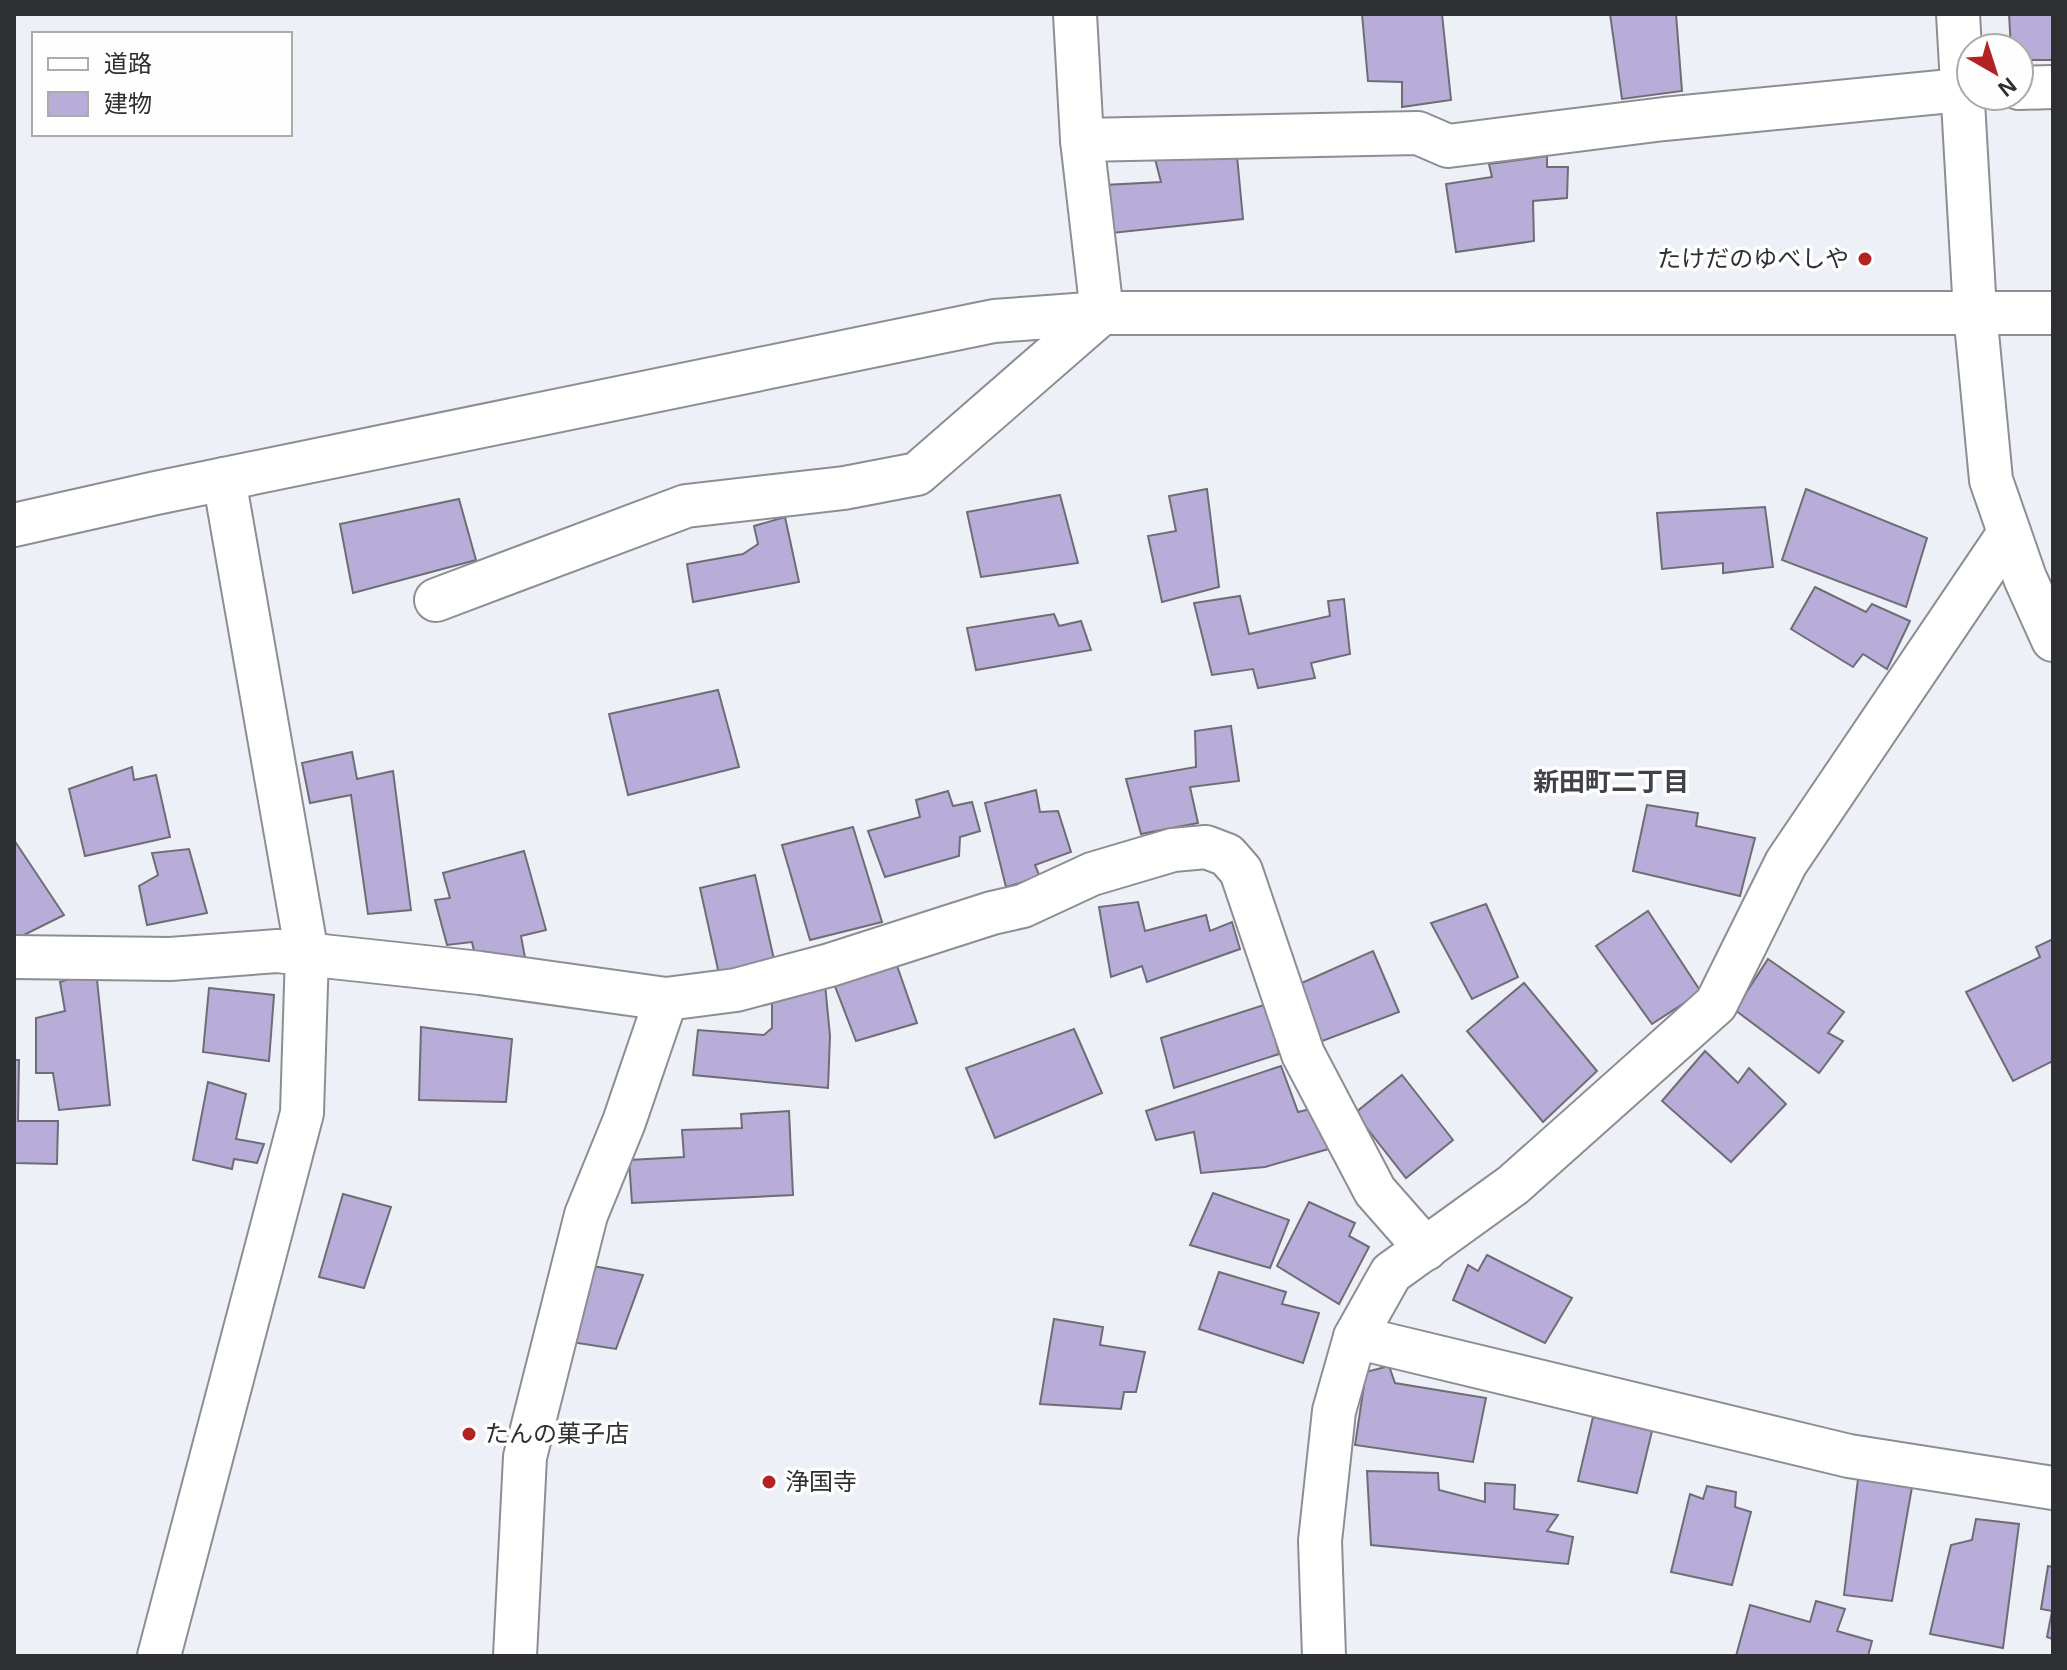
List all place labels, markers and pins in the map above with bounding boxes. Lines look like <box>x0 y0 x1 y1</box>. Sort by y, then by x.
place label: たけだのゆべしや <box>1657 245 1849 272</box>
marker: たけだのゆべしや <box>1856 250 1874 268</box>
place label: たんの菓子店 <box>485 1420 629 1447</box>
marker: たんの菓子店 <box>460 1425 478 1443</box>
place label: 浄国寺 <box>785 1468 857 1495</box>
marker: 浄国寺 <box>760 1473 778 1491</box>

